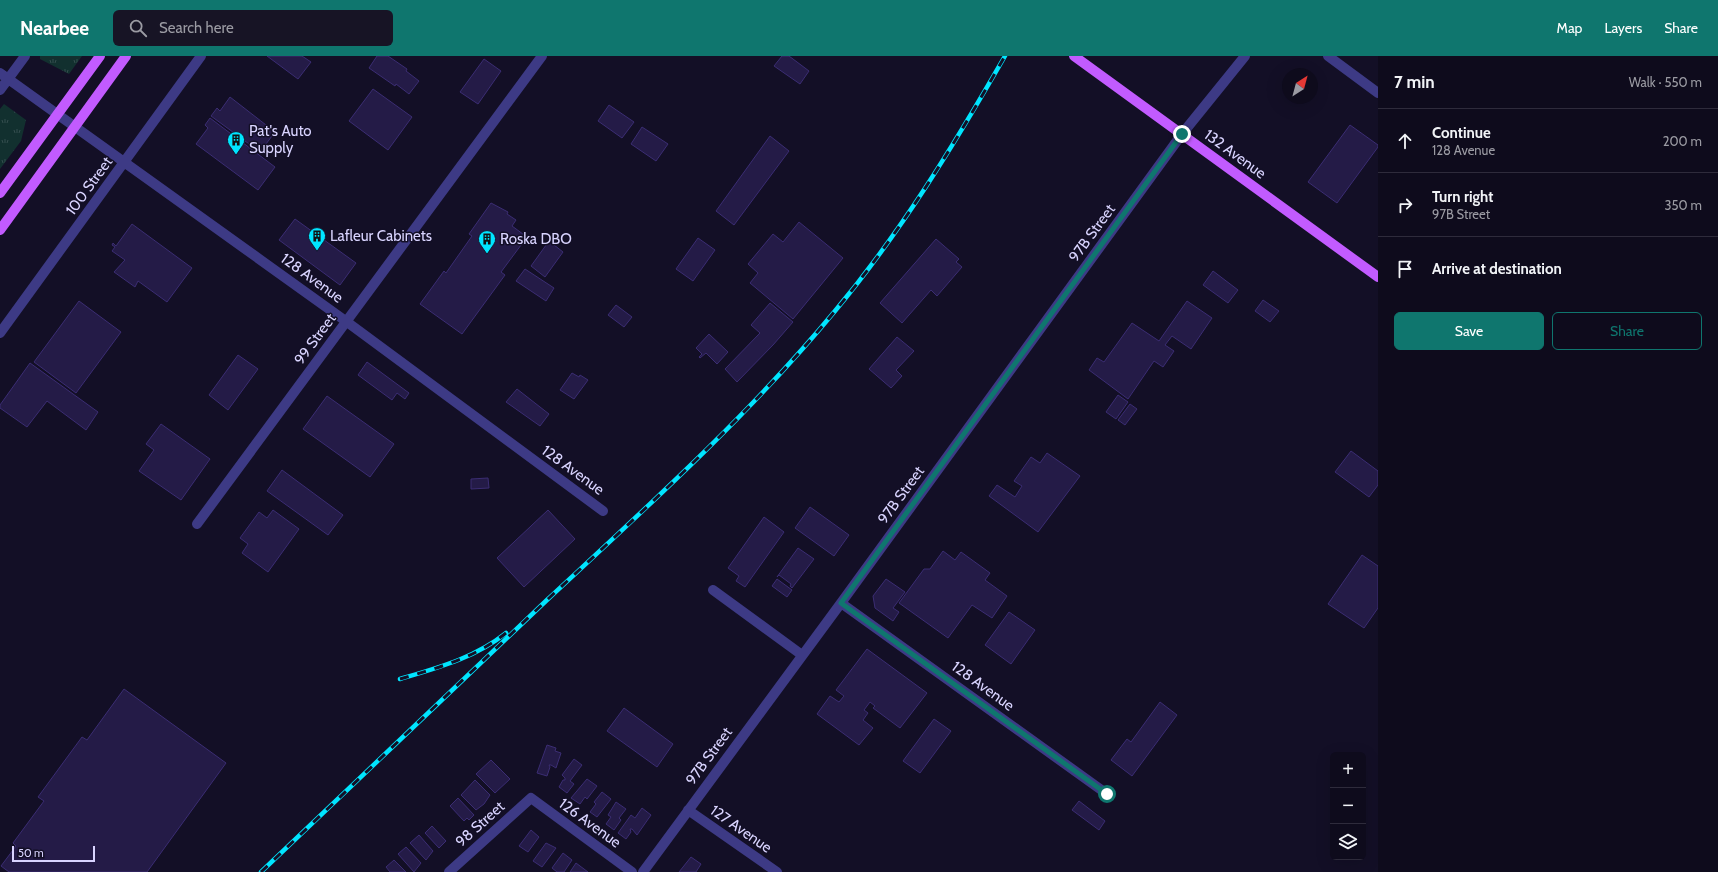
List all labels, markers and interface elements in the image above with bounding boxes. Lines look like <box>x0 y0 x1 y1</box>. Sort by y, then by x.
search box <box>113 10 393 46</box>
text: Nearbee <box>20 17 89 40</box>
icon: search <box>127 17 149 39</box>
text: Search here <box>159 19 234 37</box>
text: Map <box>1557 19 1582 37</box>
text: Layers <box>1604 19 1642 37</box>
text: Share <box>1664 19 1698 37</box>
north arrow <box>1282 68 1318 104</box>
text: 7 min <box>1394 72 1435 92</box>
text: Walk · 550 m <box>1629 74 1702 90</box>
place label: Pat's Auto Supply <box>249 122 312 157</box>
text: Continue <box>1432 124 1491 142</box>
route end <box>1173 125 1191 143</box>
street label: 132 Avenue <box>1201 126 1270 183</box>
building icon: Pat's Auto Supply <box>226 130 246 155</box>
icon: ahead <box>1394 130 1416 152</box>
text: 200 m <box>1663 133 1702 149</box>
text: 128 Avenue <box>1432 142 1495 158</box>
street label: 100 Street <box>62 153 116 219</box>
text: Turn right <box>1432 188 1493 206</box>
icon: right <box>1394 194 1416 216</box>
text: 350 m <box>1665 197 1702 213</box>
street label: 97B Street <box>1065 201 1119 265</box>
text: 97B Street <box>1432 206 1490 222</box>
building icon: Lafleur Cabinets <box>307 226 327 251</box>
place label: Lafleur Cabinets <box>330 227 432 245</box>
building icon: Roska DBO <box>477 229 497 254</box>
place label: Roska DBO <box>500 230 572 248</box>
street label: 128 Avenue <box>277 249 347 307</box>
icon: arrive <box>1394 258 1416 280</box>
text: Arrive at destination <box>1432 260 1562 278</box>
street label: 99 Street <box>290 310 340 368</box>
button: Save <box>1394 312 1544 350</box>
button: Share <box>1552 312 1702 350</box>
street label: 128 Avenue <box>538 441 608 499</box>
street label: 97B Street <box>874 463 928 527</box>
street label: 128 Avenue <box>948 657 1018 715</box>
street label: 97B Street <box>682 724 736 788</box>
map controls <box>1330 752 1366 860</box>
button: + <box>1330 752 1366 788</box>
route start <box>1098 785 1116 803</box>
button: − <box>1330 788 1366 824</box>
street label: 126 Avenue <box>555 794 625 852</box>
street label: 98 Street <box>452 797 508 851</box>
street label: 127 Avenue <box>707 801 776 857</box>
button: layers <box>1330 824 1366 860</box>
scale bar <box>12 844 95 863</box>
text: 50 m <box>18 846 44 860</box>

